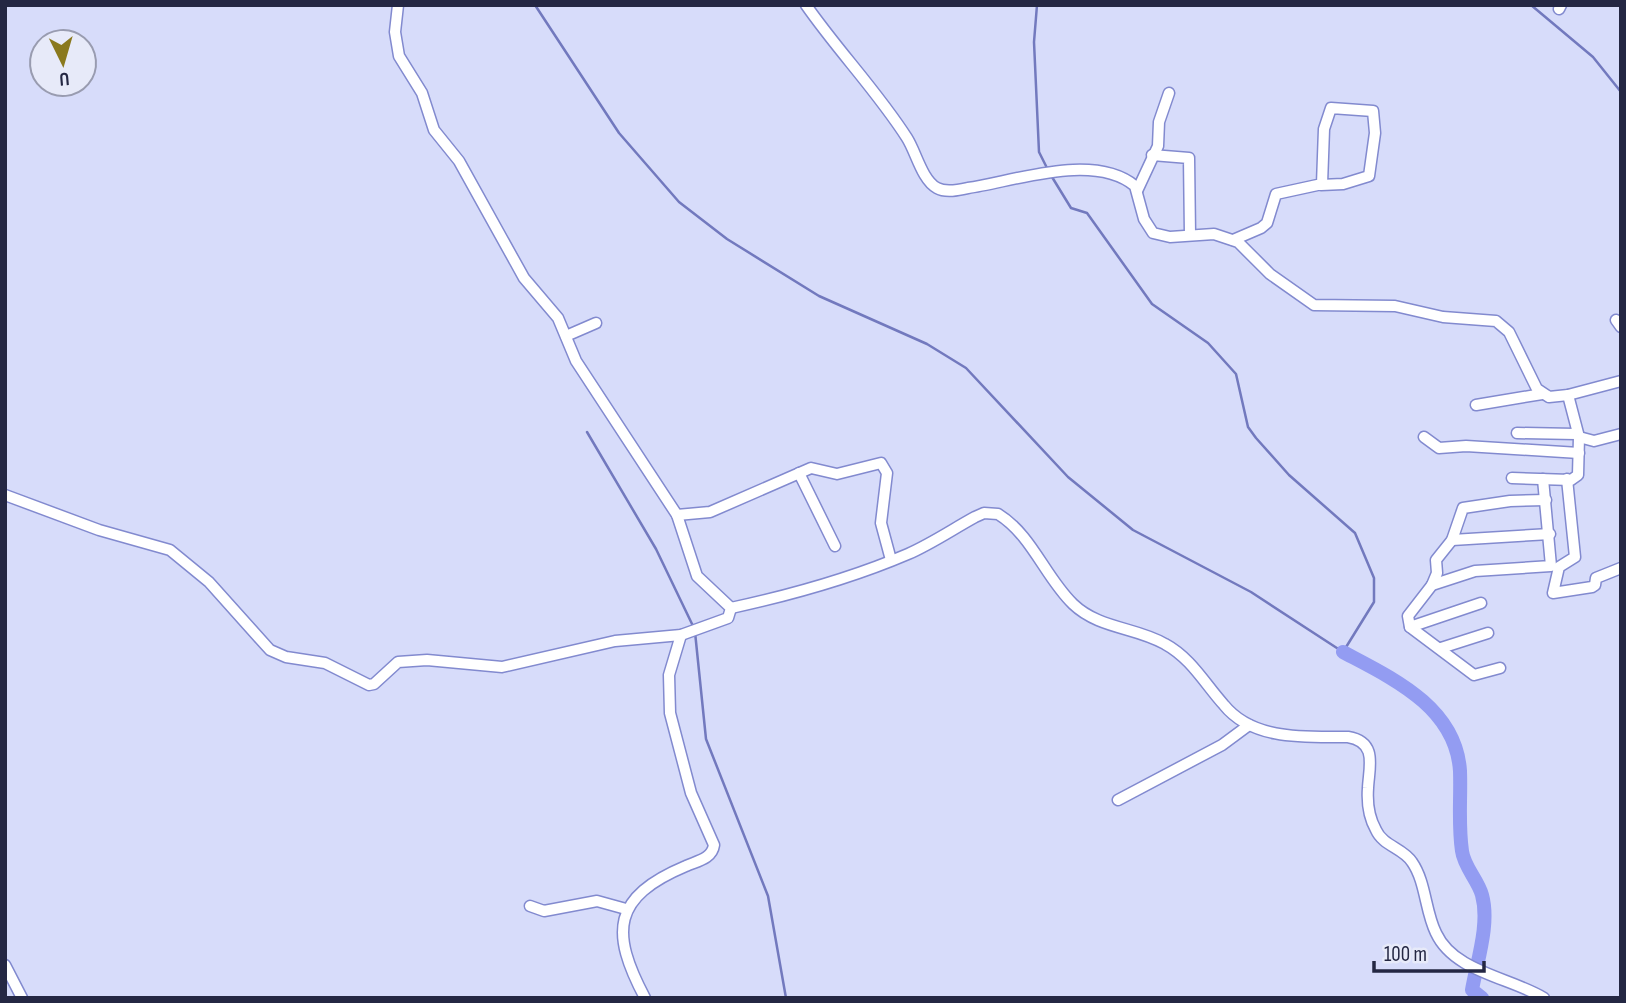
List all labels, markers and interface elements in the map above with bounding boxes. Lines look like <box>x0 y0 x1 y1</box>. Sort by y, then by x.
north arrow <box>28 28 98 98</box>
text: U <box>58 67 70 90</box>
scale bar <box>1374 930 1484 974</box>
text: 100 m <box>1384 942 1427 967</box>

